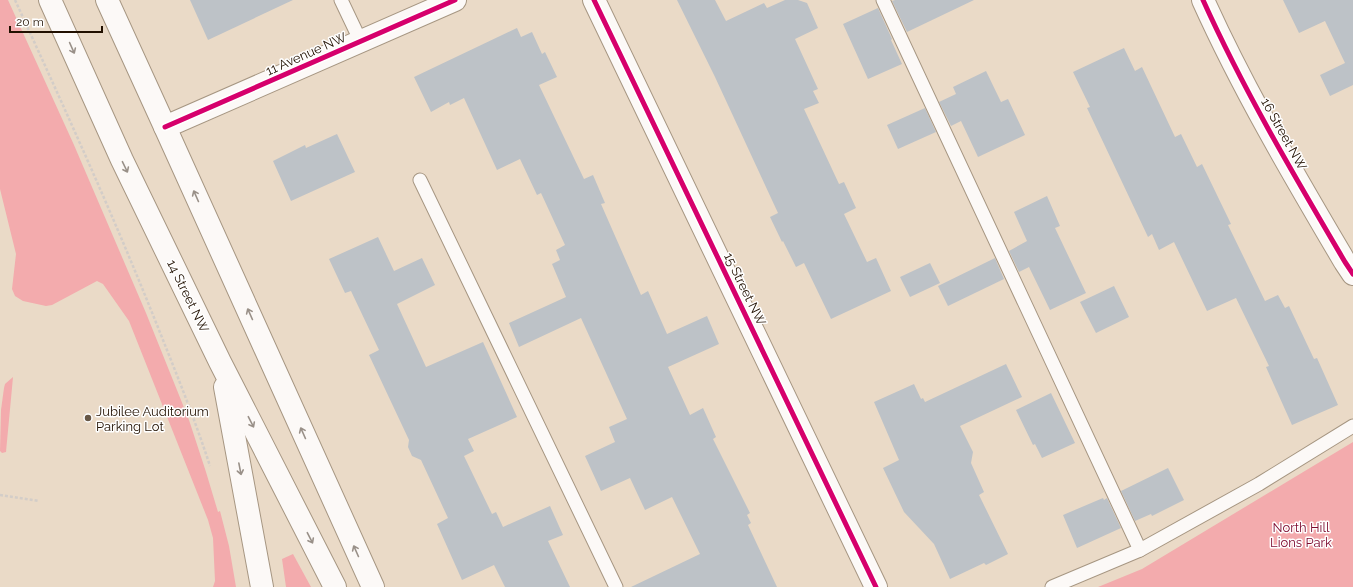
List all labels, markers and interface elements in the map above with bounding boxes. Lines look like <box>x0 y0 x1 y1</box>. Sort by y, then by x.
scale bar <box>10 8 102 34</box>
text: 20 m <box>16 15 44 29</box>
street label: 11 Avenue NW <box>263 29 349 78</box>
one-way arrow <box>69 42 76 54</box>
street label: 16 Street NW <box>1258 96 1310 173</box>
one-way arrow <box>122 161 129 173</box>
one-way arrow <box>192 190 199 202</box>
street label: 15 Street NW <box>721 250 769 328</box>
street label: 14 Street NW <box>164 257 212 335</box>
one-way arrow <box>246 309 253 321</box>
place label: Jubilee Auditorium Parking Lot <box>96 404 209 434</box>
marker: Jubilee Auditorium Parking Lot <box>83 413 93 423</box>
one-way arrow <box>248 416 255 428</box>
one-way arrow <box>299 427 306 439</box>
one-way arrow <box>237 462 245 475</box>
park label: North Hill Lions Park <box>1270 520 1332 550</box>
one-way arrow <box>307 531 314 543</box>
one-way arrow <box>352 546 360 558</box>

